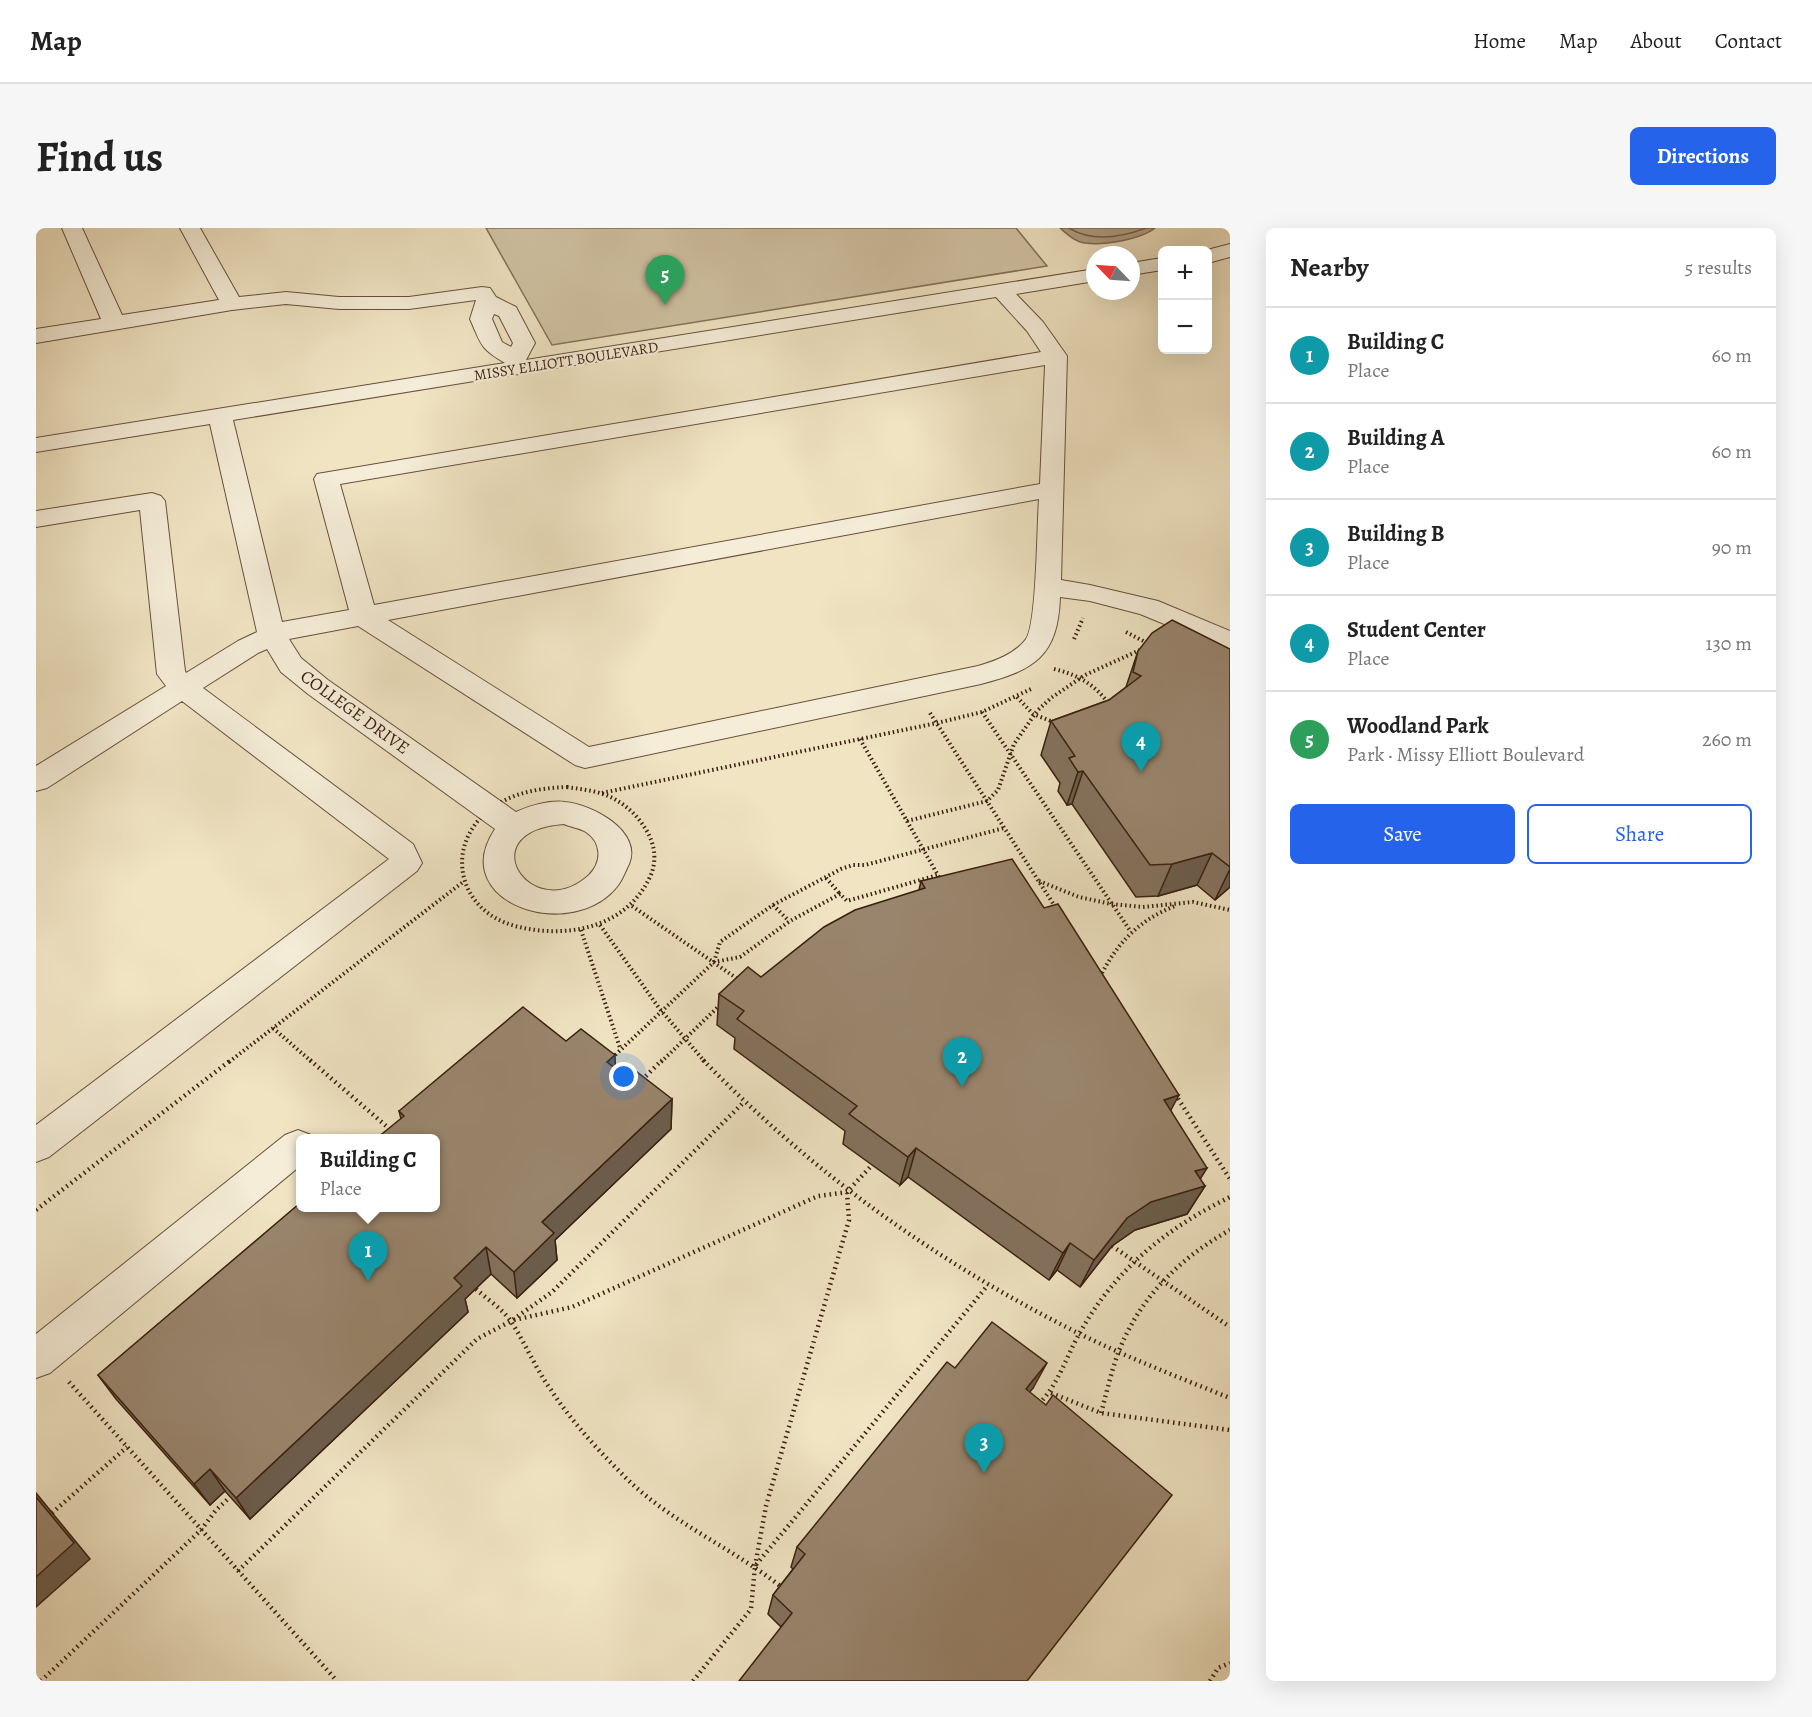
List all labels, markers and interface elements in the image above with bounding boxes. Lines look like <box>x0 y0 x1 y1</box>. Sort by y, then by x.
text: Map <box>30 22 82 60</box>
text: Home <box>1473 27 1526 55</box>
text: Map <box>1559 27 1597 55</box>
text: About <box>1630 27 1682 55</box>
text: Contact <box>1715 27 1782 55</box>
button: Directions <box>1630 127 1776 185</box>
text: Find us <box>36 128 163 185</box>
north arrow <box>1086 246 1140 300</box>
map controls <box>1158 246 1212 354</box>
button: + <box>1158 246 1212 300</box>
text: Nearby <box>1290 250 1369 285</box>
text: 5 results <box>1685 254 1752 281</box>
pin: 5 <box>646 256 684 305</box>
button: − <box>1158 300 1212 354</box>
text: Building C <box>1347 327 1444 357</box>
street label: MISSY ELLIOTT BOULEVARD <box>472 337 660 385</box>
text: 1 <box>1306 342 1313 369</box>
text: 60 m <box>1712 342 1752 369</box>
text: Place <box>1347 357 1389 384</box>
text: Building A <box>1347 423 1444 453</box>
text: 2 <box>1305 438 1314 465</box>
text: 60 m <box>1712 438 1752 465</box>
text: Place <box>1347 453 1389 480</box>
text: Building B <box>1347 519 1444 549</box>
text: 3 <box>1305 534 1314 561</box>
text: 90 m <box>1712 534 1752 561</box>
text: Place <box>1347 549 1389 576</box>
text: Student Center <box>1347 615 1486 645</box>
text: 4 <box>1305 630 1314 657</box>
text: 130 m <box>1706 630 1752 657</box>
text: Place <box>1347 645 1389 672</box>
street label: COLLEGE DRIVE <box>296 664 414 760</box>
text: Woodland Park <box>1347 711 1489 741</box>
pin: 4 <box>1122 722 1160 772</box>
text: 5 <box>1305 726 1314 753</box>
text: 260 m <box>1702 726 1752 753</box>
text: Park · Missy Elliott Boulevard <box>1347 741 1585 768</box>
button: Save <box>1290 804 1515 864</box>
button: Share <box>1527 804 1752 864</box>
pin: 2 <box>942 1038 982 1087</box>
your location <box>609 1062 638 1091</box>
popup <box>296 1134 440 1212</box>
text: Building C <box>319 1145 417 1175</box>
text: Place <box>319 1175 362 1202</box>
pin: 1 <box>348 1232 388 1281</box>
pin: 3 <box>964 1424 1004 1473</box>

